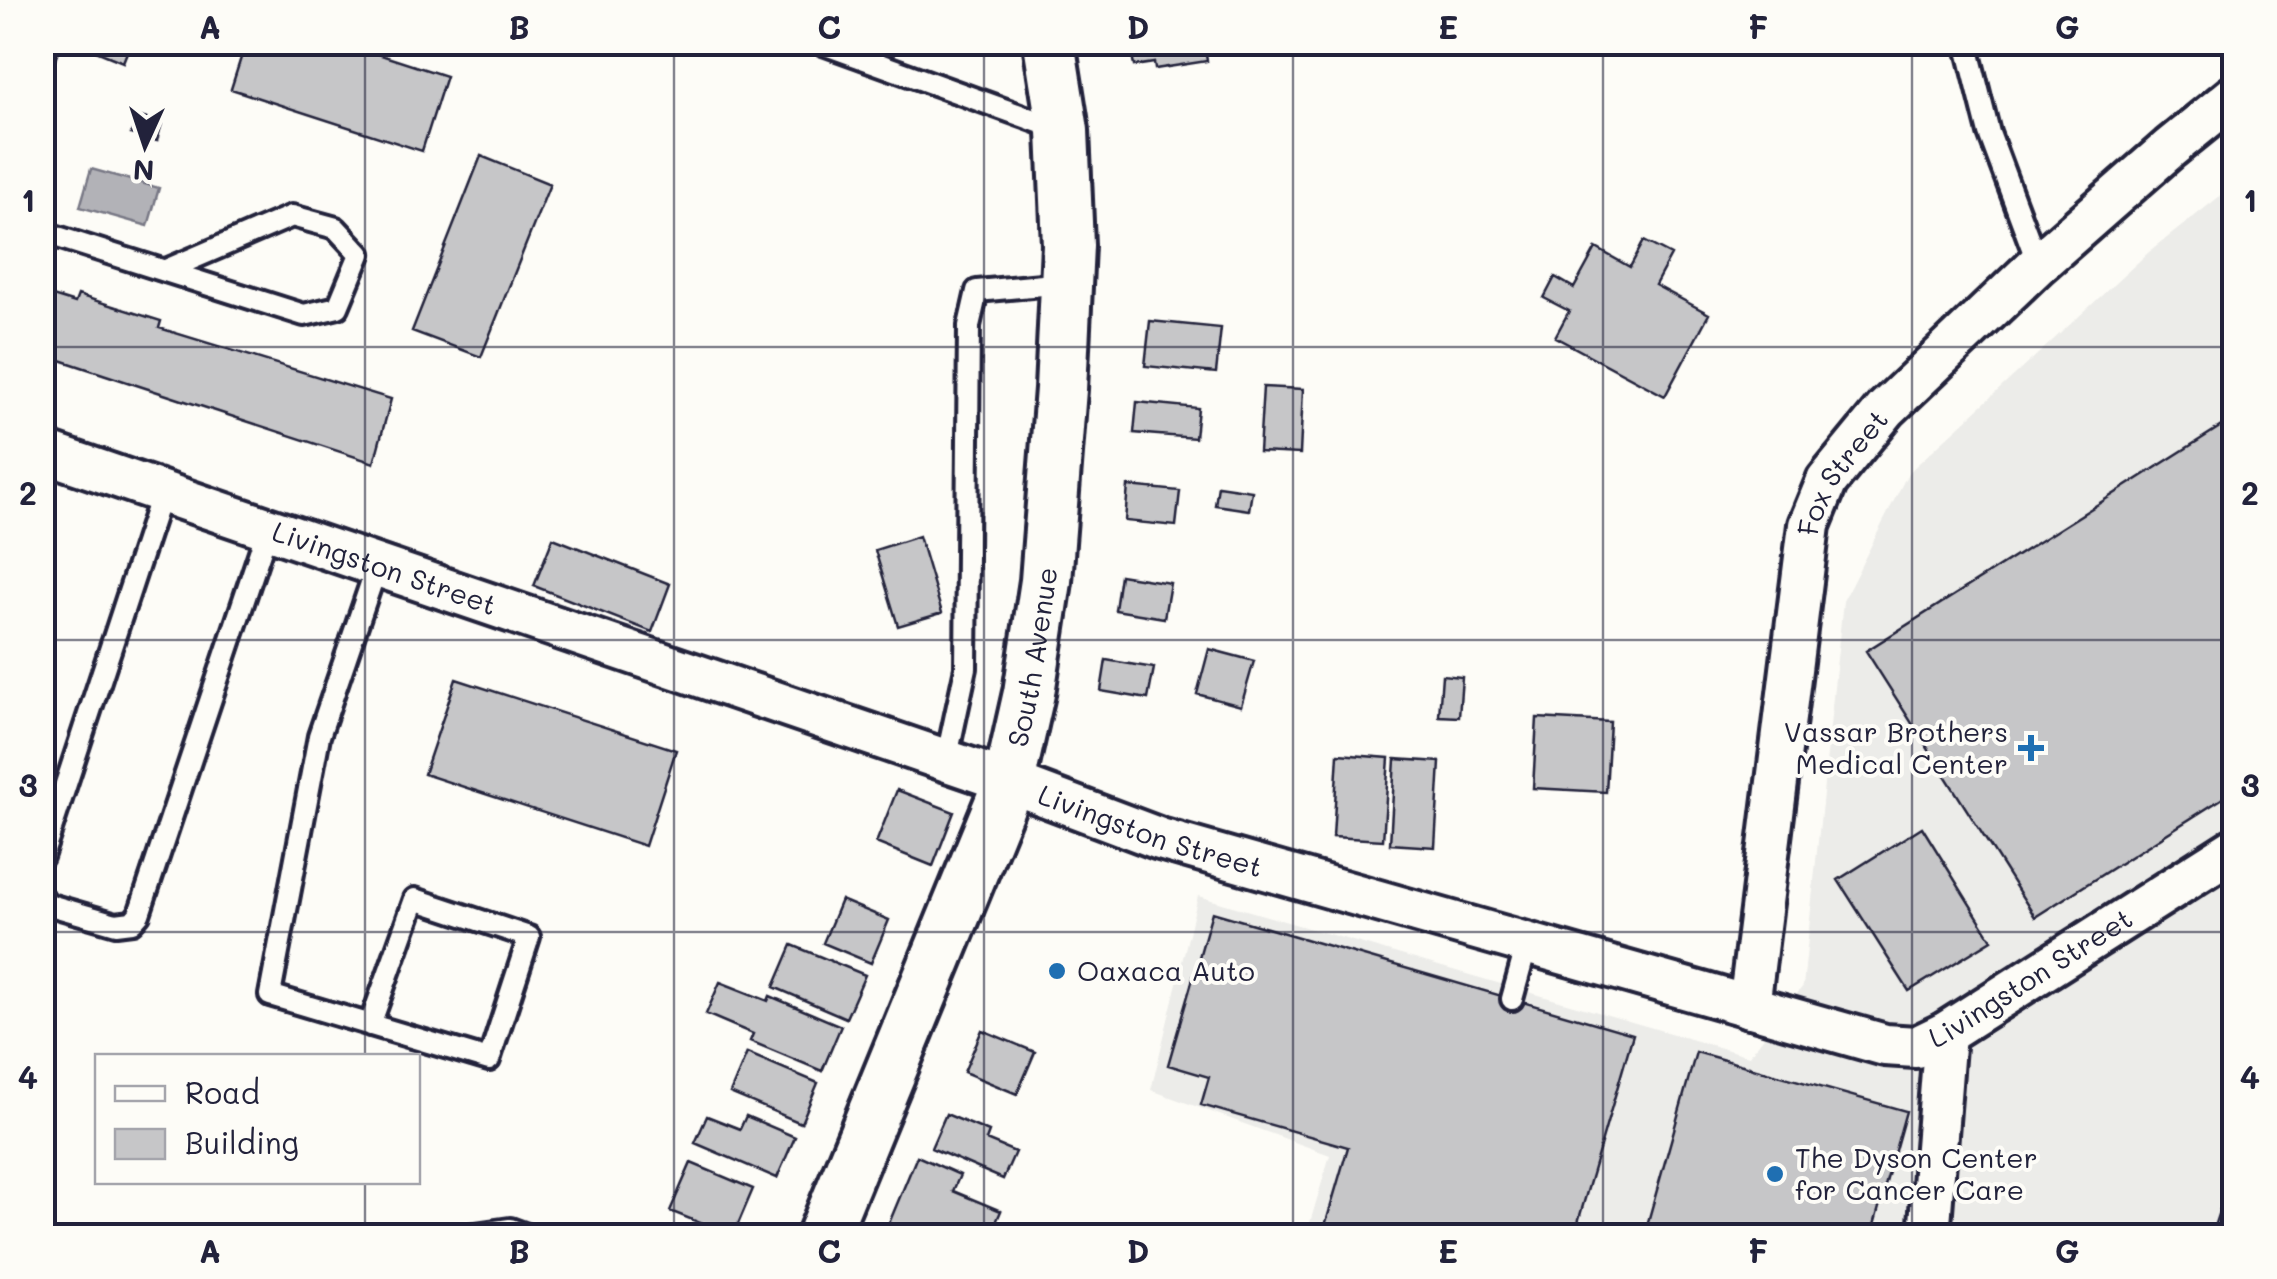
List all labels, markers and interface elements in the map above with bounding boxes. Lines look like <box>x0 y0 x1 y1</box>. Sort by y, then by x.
text: A <box>199 5 221 47</box>
text: B <box>508 5 530 47</box>
text: C <box>817 5 841 47</box>
text: D <box>1127 5 1149 47</box>
text: E <box>1438 5 1458 47</box>
text: F <box>1748 5 1768 47</box>
text: G <box>2055 5 2079 47</box>
north arrow <box>95 95 195 195</box>
text: N <box>132 152 155 189</box>
text: 1 <box>21 178 35 220</box>
text: 1 <box>2243 178 2257 220</box>
street label: Fox Street <box>1789 402 1895 537</box>
text: 2 <box>19 471 37 513</box>
text: 2 <box>2241 471 2259 513</box>
street label: Livingston Street <box>268 512 502 622</box>
street label: South Avenue <box>998 566 1064 750</box>
place label: Vassar Brothers Medical Center <box>1784 713 2008 781</box>
marker: Vassar Brothers Medical Center <box>2018 735 2044 761</box>
text: 3 <box>18 763 38 805</box>
text: 3 <box>2240 763 2260 805</box>
street label: Livingston Street <box>1033 776 1267 884</box>
street label: Livingston Street <box>1923 899 2139 1055</box>
place label: Oaxaca Auto <box>1077 952 1255 988</box>
marker: Oaxaca Auto <box>1046 960 1068 982</box>
legend <box>95 1054 420 1184</box>
text: 4 <box>18 1055 38 1097</box>
text: 4 <box>2240 1055 2260 1097</box>
text: Road <box>185 1072 260 1112</box>
text: Building <box>185 1122 299 1162</box>
place label: The Dyson Center for Cancer Care <box>1795 1139 2038 1207</box>
marker: The Dyson Center for Cancer Care <box>1764 1163 1786 1185</box>
text: A <box>199 1229 221 1271</box>
text: B <box>508 1229 530 1271</box>
text: C <box>817 1229 841 1271</box>
text: D <box>1127 1229 1149 1271</box>
text: E <box>1438 1229 1458 1271</box>
text: F <box>1748 1229 1768 1271</box>
text: G <box>2055 1229 2079 1271</box>

